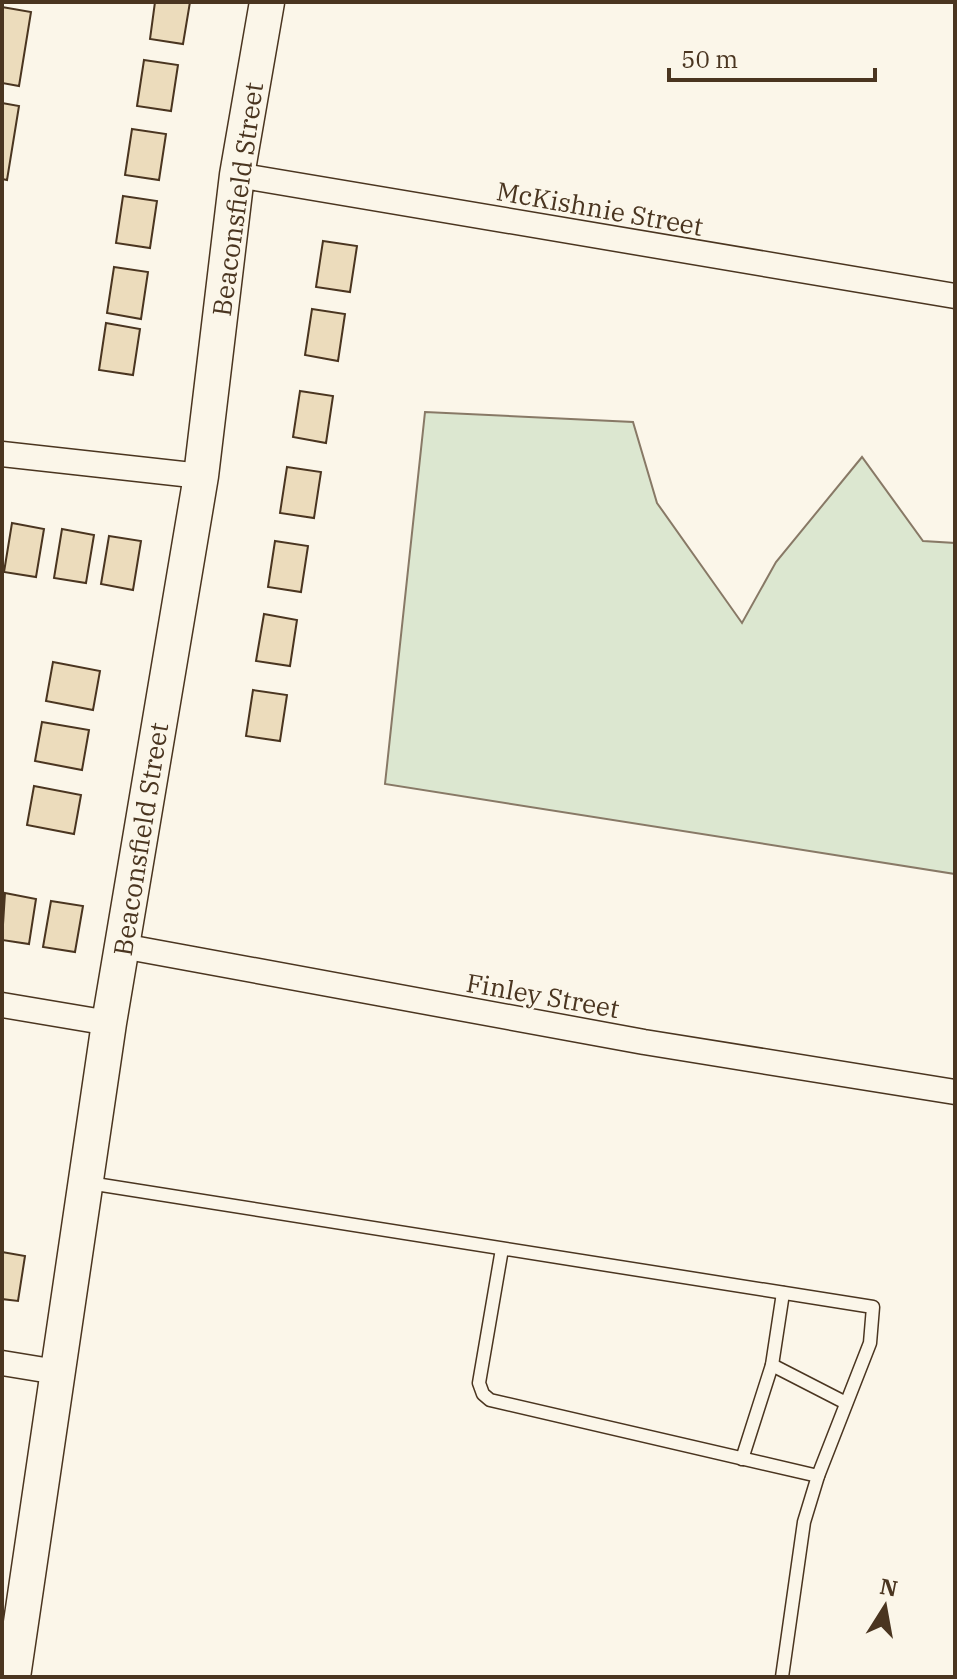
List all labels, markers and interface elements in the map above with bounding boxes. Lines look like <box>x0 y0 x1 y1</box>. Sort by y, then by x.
scale bar <box>669 32 875 82</box>
text: 50 m <box>681 43 738 75</box>
street label: Beaconsfield Street <box>204 80 270 318</box>
street label: McKishnie Street <box>494 173 706 243</box>
street label: Beaconsfield Street <box>105 720 175 958</box>
street label: Finley Street <box>464 965 622 1025</box>
north arrow <box>845 1567 925 1647</box>
text: N <box>878 1571 900 1603</box>

